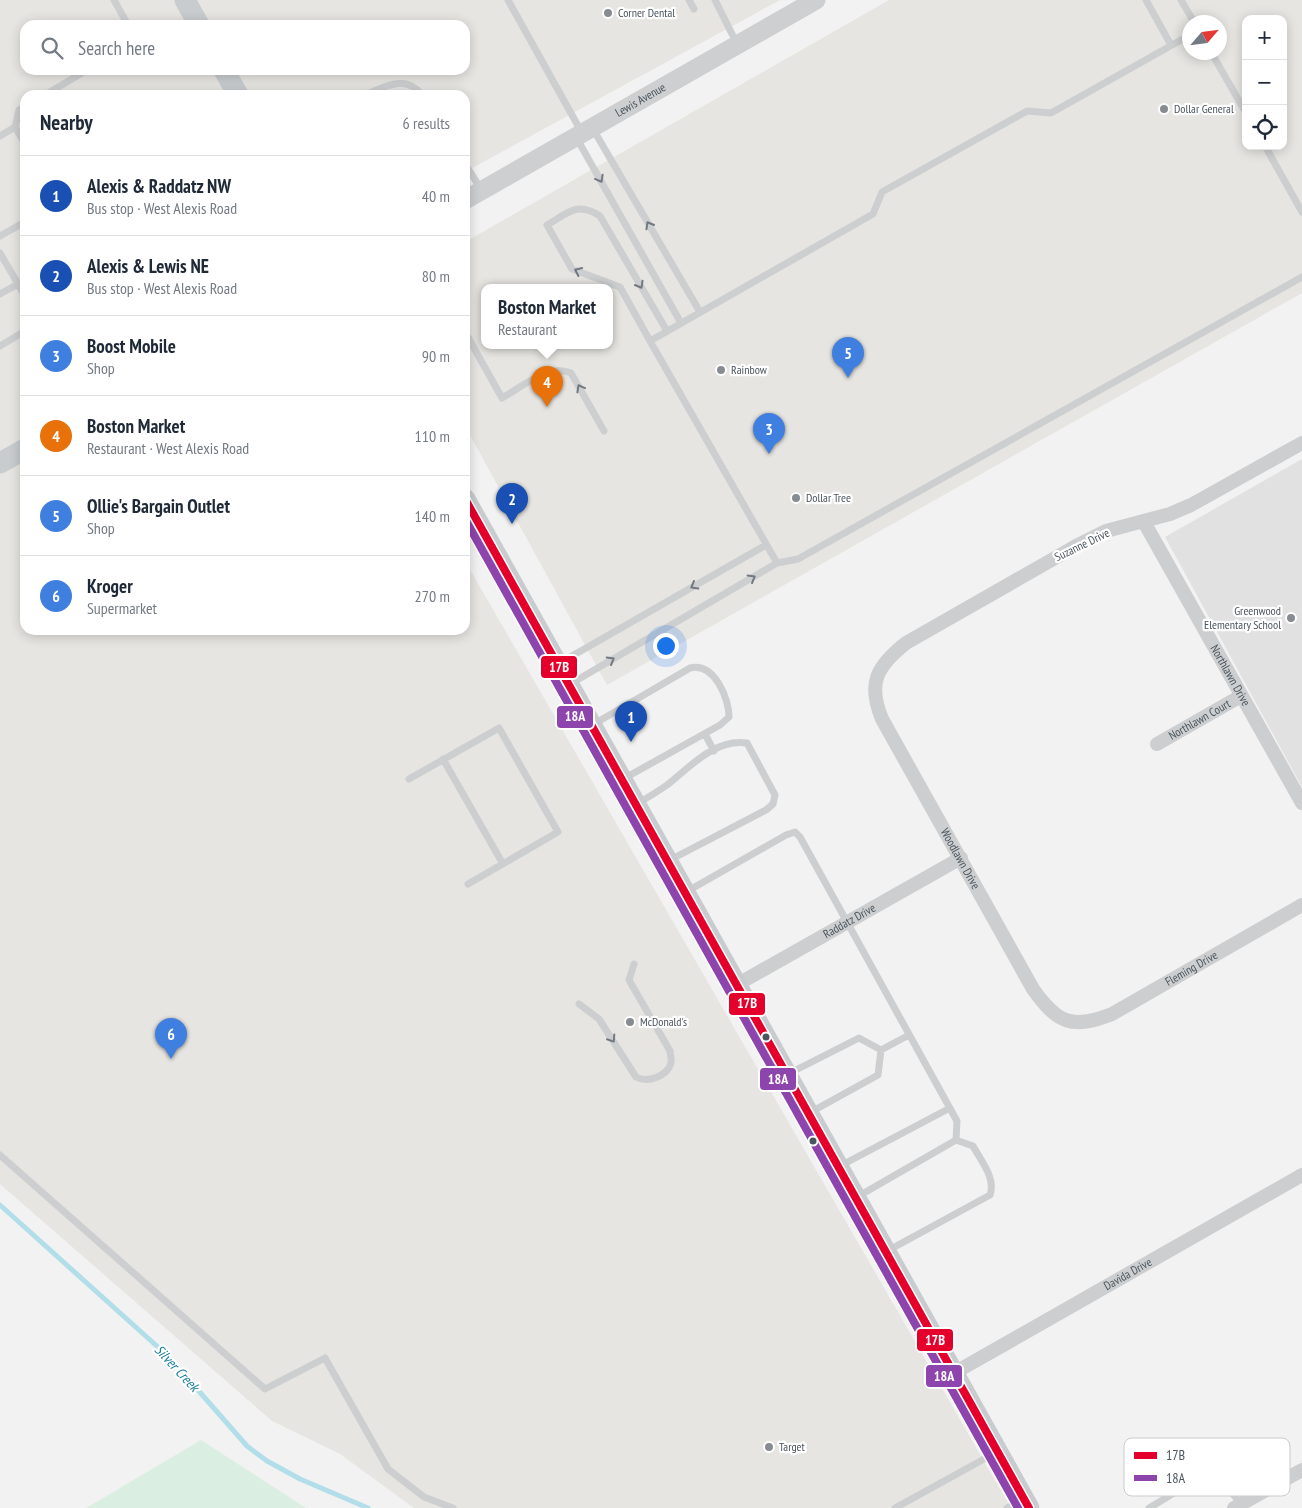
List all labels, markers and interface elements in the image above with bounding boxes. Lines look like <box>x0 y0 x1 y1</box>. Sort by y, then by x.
place label: Corner Dental <box>618 5 675 20</box>
marker: Corner Dental <box>602 7 614 19</box>
north arrow <box>1182 15 1227 60</box>
map controls <box>1242 15 1287 150</box>
button: + <box>1242 15 1287 60</box>
search box <box>20 20 470 75</box>
icon: search <box>38 34 66 62</box>
text: Search here <box>78 36 155 60</box>
button: − <box>1242 60 1287 105</box>
street label: Lewis Avenue <box>612 79 668 120</box>
place label: Dollar General <box>1174 101 1234 116</box>
marker: Dollar General <box>1158 103 1170 115</box>
button: locate <box>1242 105 1287 150</box>
text: Nearby <box>40 109 93 136</box>
text: 6 results <box>403 113 450 133</box>
text: Alexis & Raddatz NW <box>87 174 231 198</box>
one-way arrow <box>593 174 603 183</box>
text: 1 <box>52 186 60 206</box>
text: 40 m <box>422 186 450 206</box>
text: Bus stop · West Alexis Road <box>87 198 237 218</box>
one-way arrow <box>646 221 656 230</box>
text: Alexis & Lewis NE <box>87 254 209 278</box>
text: 2 <box>52 266 60 286</box>
text: 80 m <box>422 266 450 286</box>
one-way arrow <box>575 268 584 278</box>
text: Bus stop · West Alexis Road <box>87 278 237 298</box>
one-way arrow <box>634 279 644 288</box>
popup <box>481 284 613 349</box>
text: Boston Market <box>498 295 596 319</box>
text: Restaurant <box>498 319 557 339</box>
text: Boost Mobile <box>87 334 176 358</box>
pin: 5 <box>832 337 864 378</box>
text: 3 <box>52 346 60 366</box>
text: 90 m <box>422 346 450 366</box>
text: Shop <box>87 358 115 378</box>
place label: Rainbow <box>731 362 768 377</box>
marker: Rainbow <box>715 364 727 376</box>
pin: 4 <box>531 366 563 407</box>
one-way arrow <box>576 385 586 394</box>
pin: 3 <box>753 413 785 454</box>
text: Boston Market <box>87 414 185 438</box>
text: 4 <box>52 426 60 446</box>
text: 110 m <box>415 426 450 446</box>
text: Restaurant · West Alexis Road <box>87 438 249 458</box>
pin: 2 <box>496 483 528 524</box>
place label: Dollar Tree <box>806 490 851 505</box>
marker: Dollar Tree <box>790 492 802 504</box>
text: Ollie's Bargain Outlet <box>87 494 230 518</box>
text: 5 <box>52 506 60 526</box>
text: 140 m <box>415 506 450 526</box>
text: Shop <box>87 518 115 538</box>
street label: Suzanne Drive <box>1052 525 1112 564</box>
text: Kroger <box>87 574 133 598</box>
one-way arrow <box>746 575 755 585</box>
one-way arrow <box>690 580 699 590</box>
text: 6 <box>52 586 60 606</box>
text: 270 m <box>415 586 450 606</box>
text: Supermarket <box>87 598 157 618</box>
place label: Greenwood Elementary School <box>1204 603 1281 632</box>
marker: Greenwood Elementary School <box>1285 612 1297 624</box>
your location <box>653 633 679 659</box>
street label: Northlawn Drive <box>1207 642 1254 709</box>
line badge: 17B <box>540 655 578 679</box>
one-way arrow <box>606 656 615 666</box>
text: 17B <box>549 658 569 676</box>
street label: Northlawn Court <box>1166 695 1233 743</box>
pin: 1 <box>615 701 647 742</box>
line badge: 18A <box>556 705 594 729</box>
text: 18A <box>565 707 586 725</box>
street label: Woodlawn Drive <box>938 825 984 892</box>
street label: Raddatz Drive <box>820 900 878 941</box>
street label: Fleming Drive <box>1162 947 1220 989</box>
line badge: 17B <box>728 992 766 1016</box>
text: 17B <box>737 994 757 1012</box>
place label: McDonald's <box>640 1014 687 1029</box>
marker: McDonald's <box>624 1016 636 1028</box>
pin: 6 <box>155 1018 187 1059</box>
unlabelled marker <box>761 1032 771 1042</box>
one-way arrow <box>606 1033 615 1043</box>
line badge: 18A <box>759 1067 797 1091</box>
text: 18A <box>768 1070 789 1088</box>
unlabelled marker <box>808 1136 818 1146</box>
street label: Davida Drive <box>1101 1254 1154 1293</box>
line badge: 17B <box>916 1328 954 1352</box>
text: 17B <box>925 1331 945 1349</box>
water label: Silver Creek <box>151 1341 204 1396</box>
line badge: 18A <box>925 1364 963 1388</box>
text: 18A <box>934 1367 955 1385</box>
legend <box>1124 1438 1290 1496</box>
place label: Target <box>779 1439 806 1454</box>
marker: Target <box>763 1441 775 1453</box>
text: 17B <box>1166 1446 1185 1464</box>
text: 18A <box>1166 1469 1186 1487</box>

